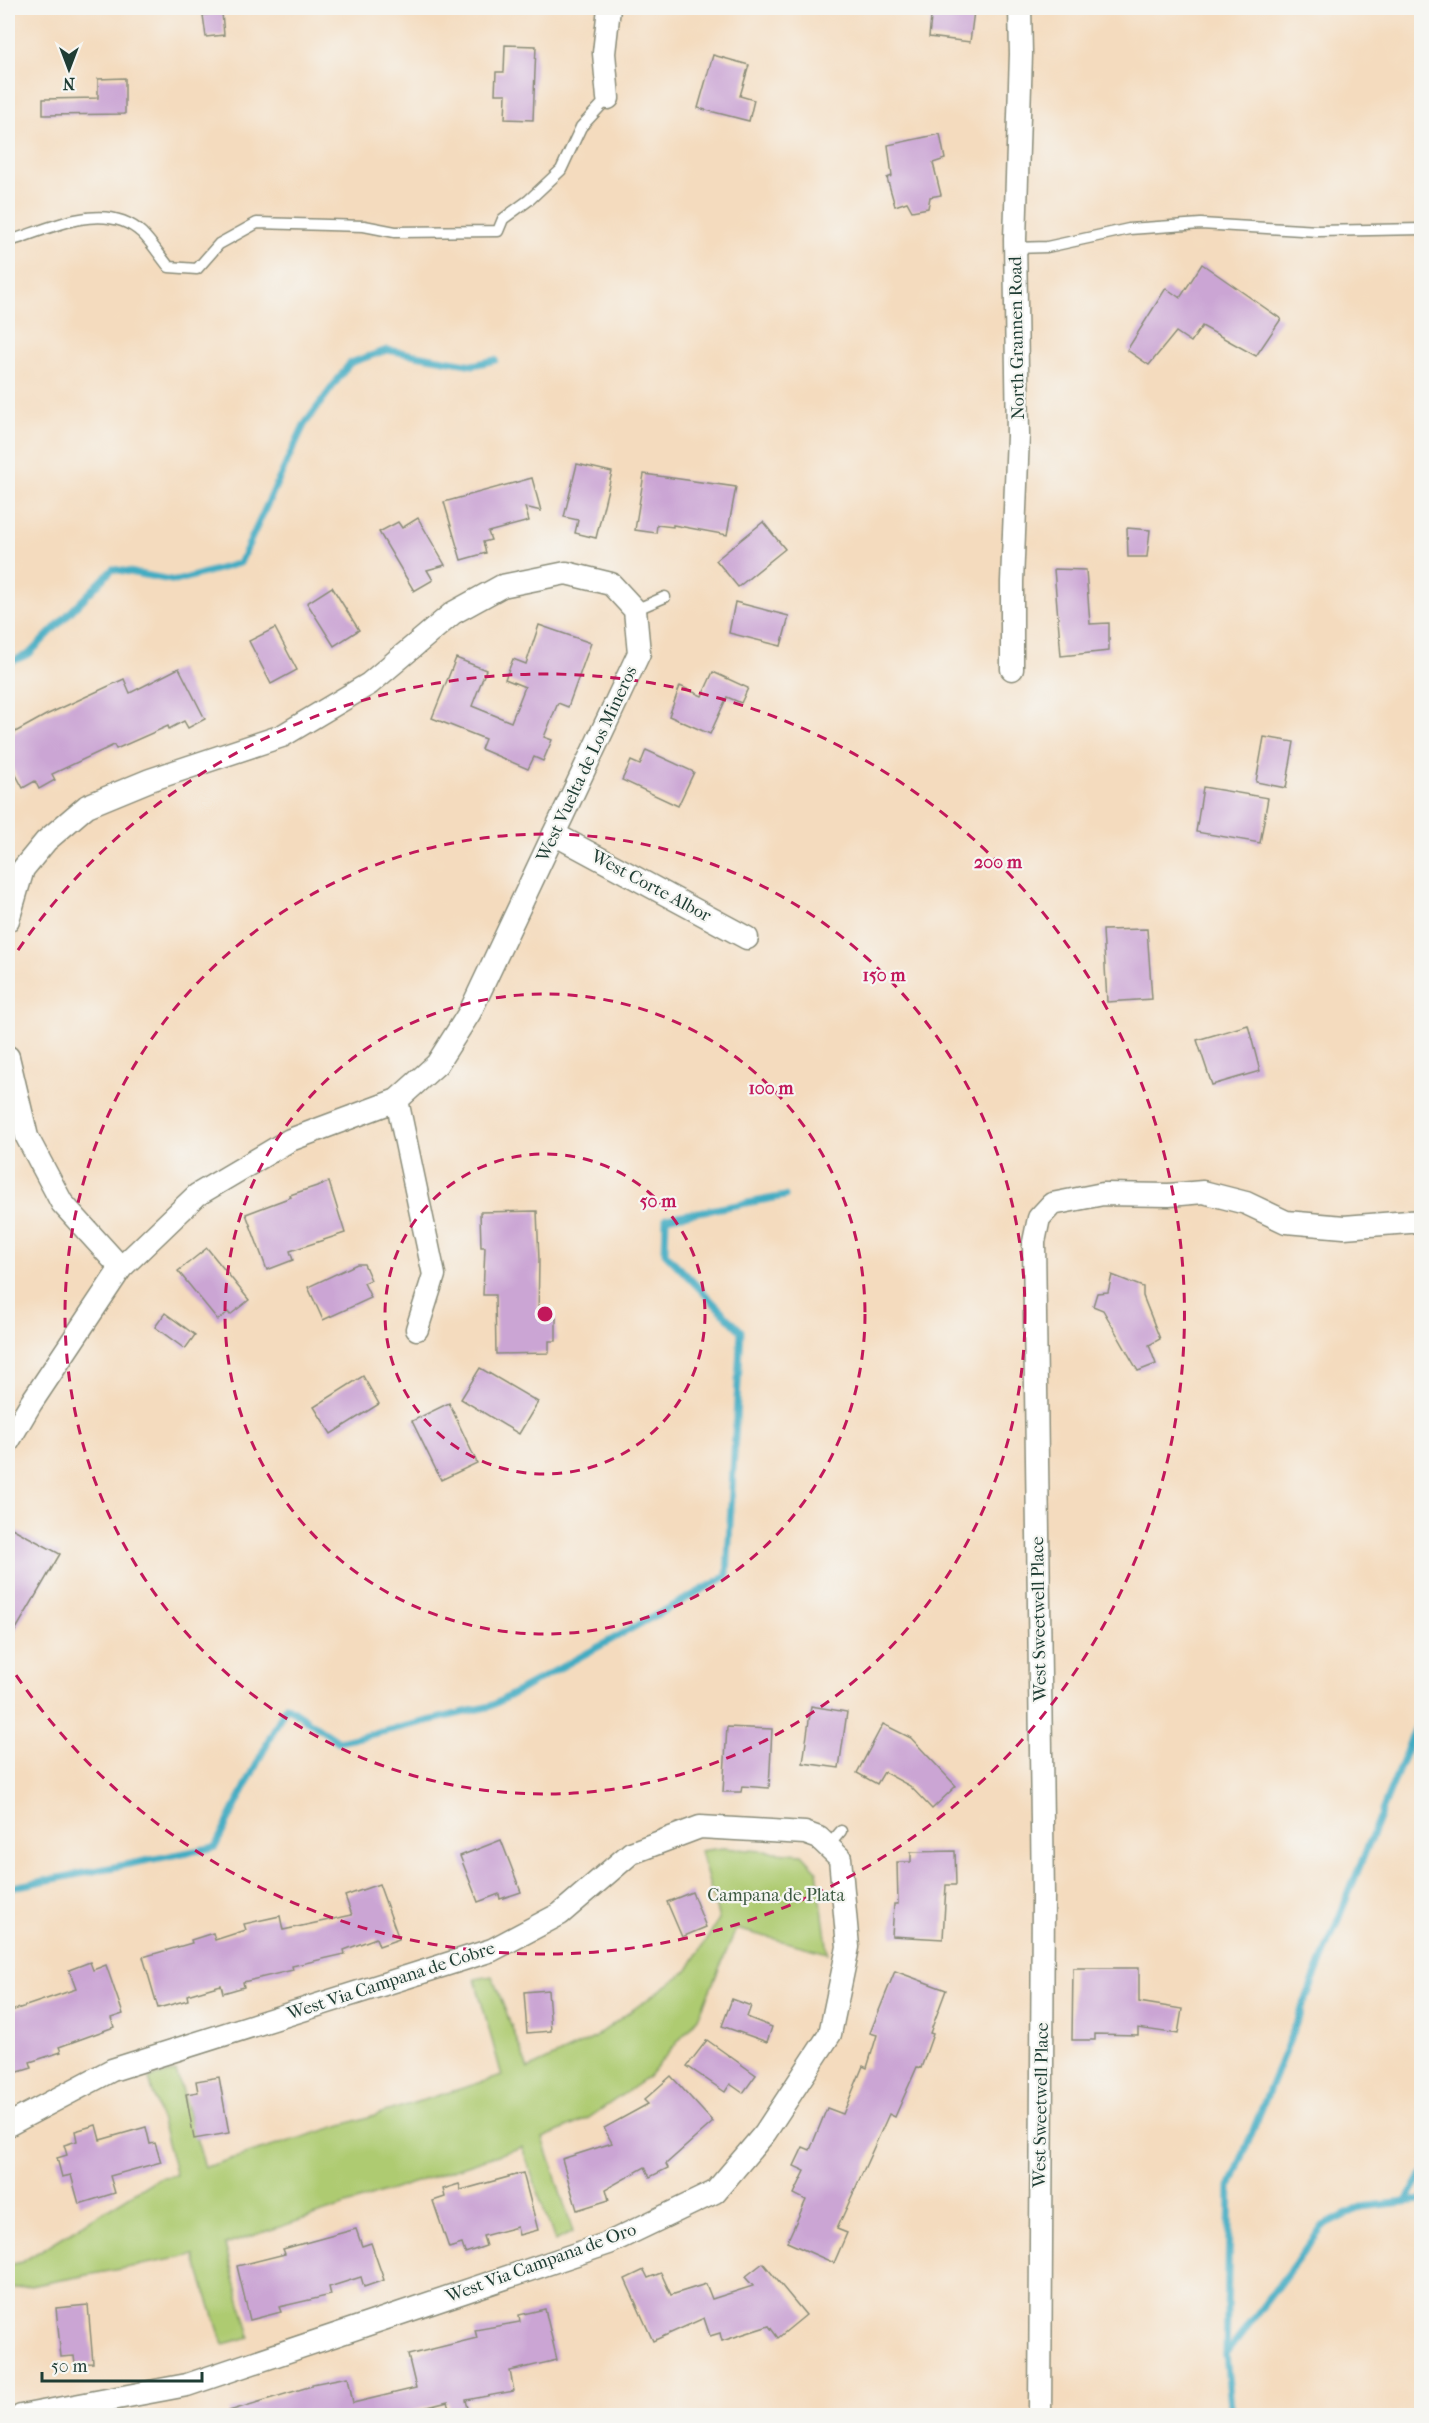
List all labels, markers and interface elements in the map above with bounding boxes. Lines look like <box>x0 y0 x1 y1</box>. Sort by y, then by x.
north arrow <box>39 39 99 99</box>
text: N <box>62 74 75 93</box>
street label: North Grannen Road <box>1005 256 1029 420</box>
street label: West Vuelta de Los Mineros <box>532 662 642 866</box>
street label: West Corte Albor <box>586 845 715 927</box>
text: 200 m <box>974 852 1023 873</box>
text: 150 m <box>863 965 906 986</box>
text: 100 m <box>748 1078 795 1099</box>
text: 50 m <box>640 1191 677 1212</box>
centre of rings <box>535 1304 555 1324</box>
street label: West Sweetwell Place <box>1027 1536 1051 1703</box>
park label: Campana de Plata <box>707 1885 845 1906</box>
street label: West Via Campana de Cobre <box>284 1937 498 2025</box>
street label: West Sweetwell Place <box>1029 2022 1053 2189</box>
street label: West Via Campana de Oro <box>442 2219 639 2308</box>
scale bar <box>42 2345 202 2383</box>
text: 50 m <box>51 2356 88 2377</box>

